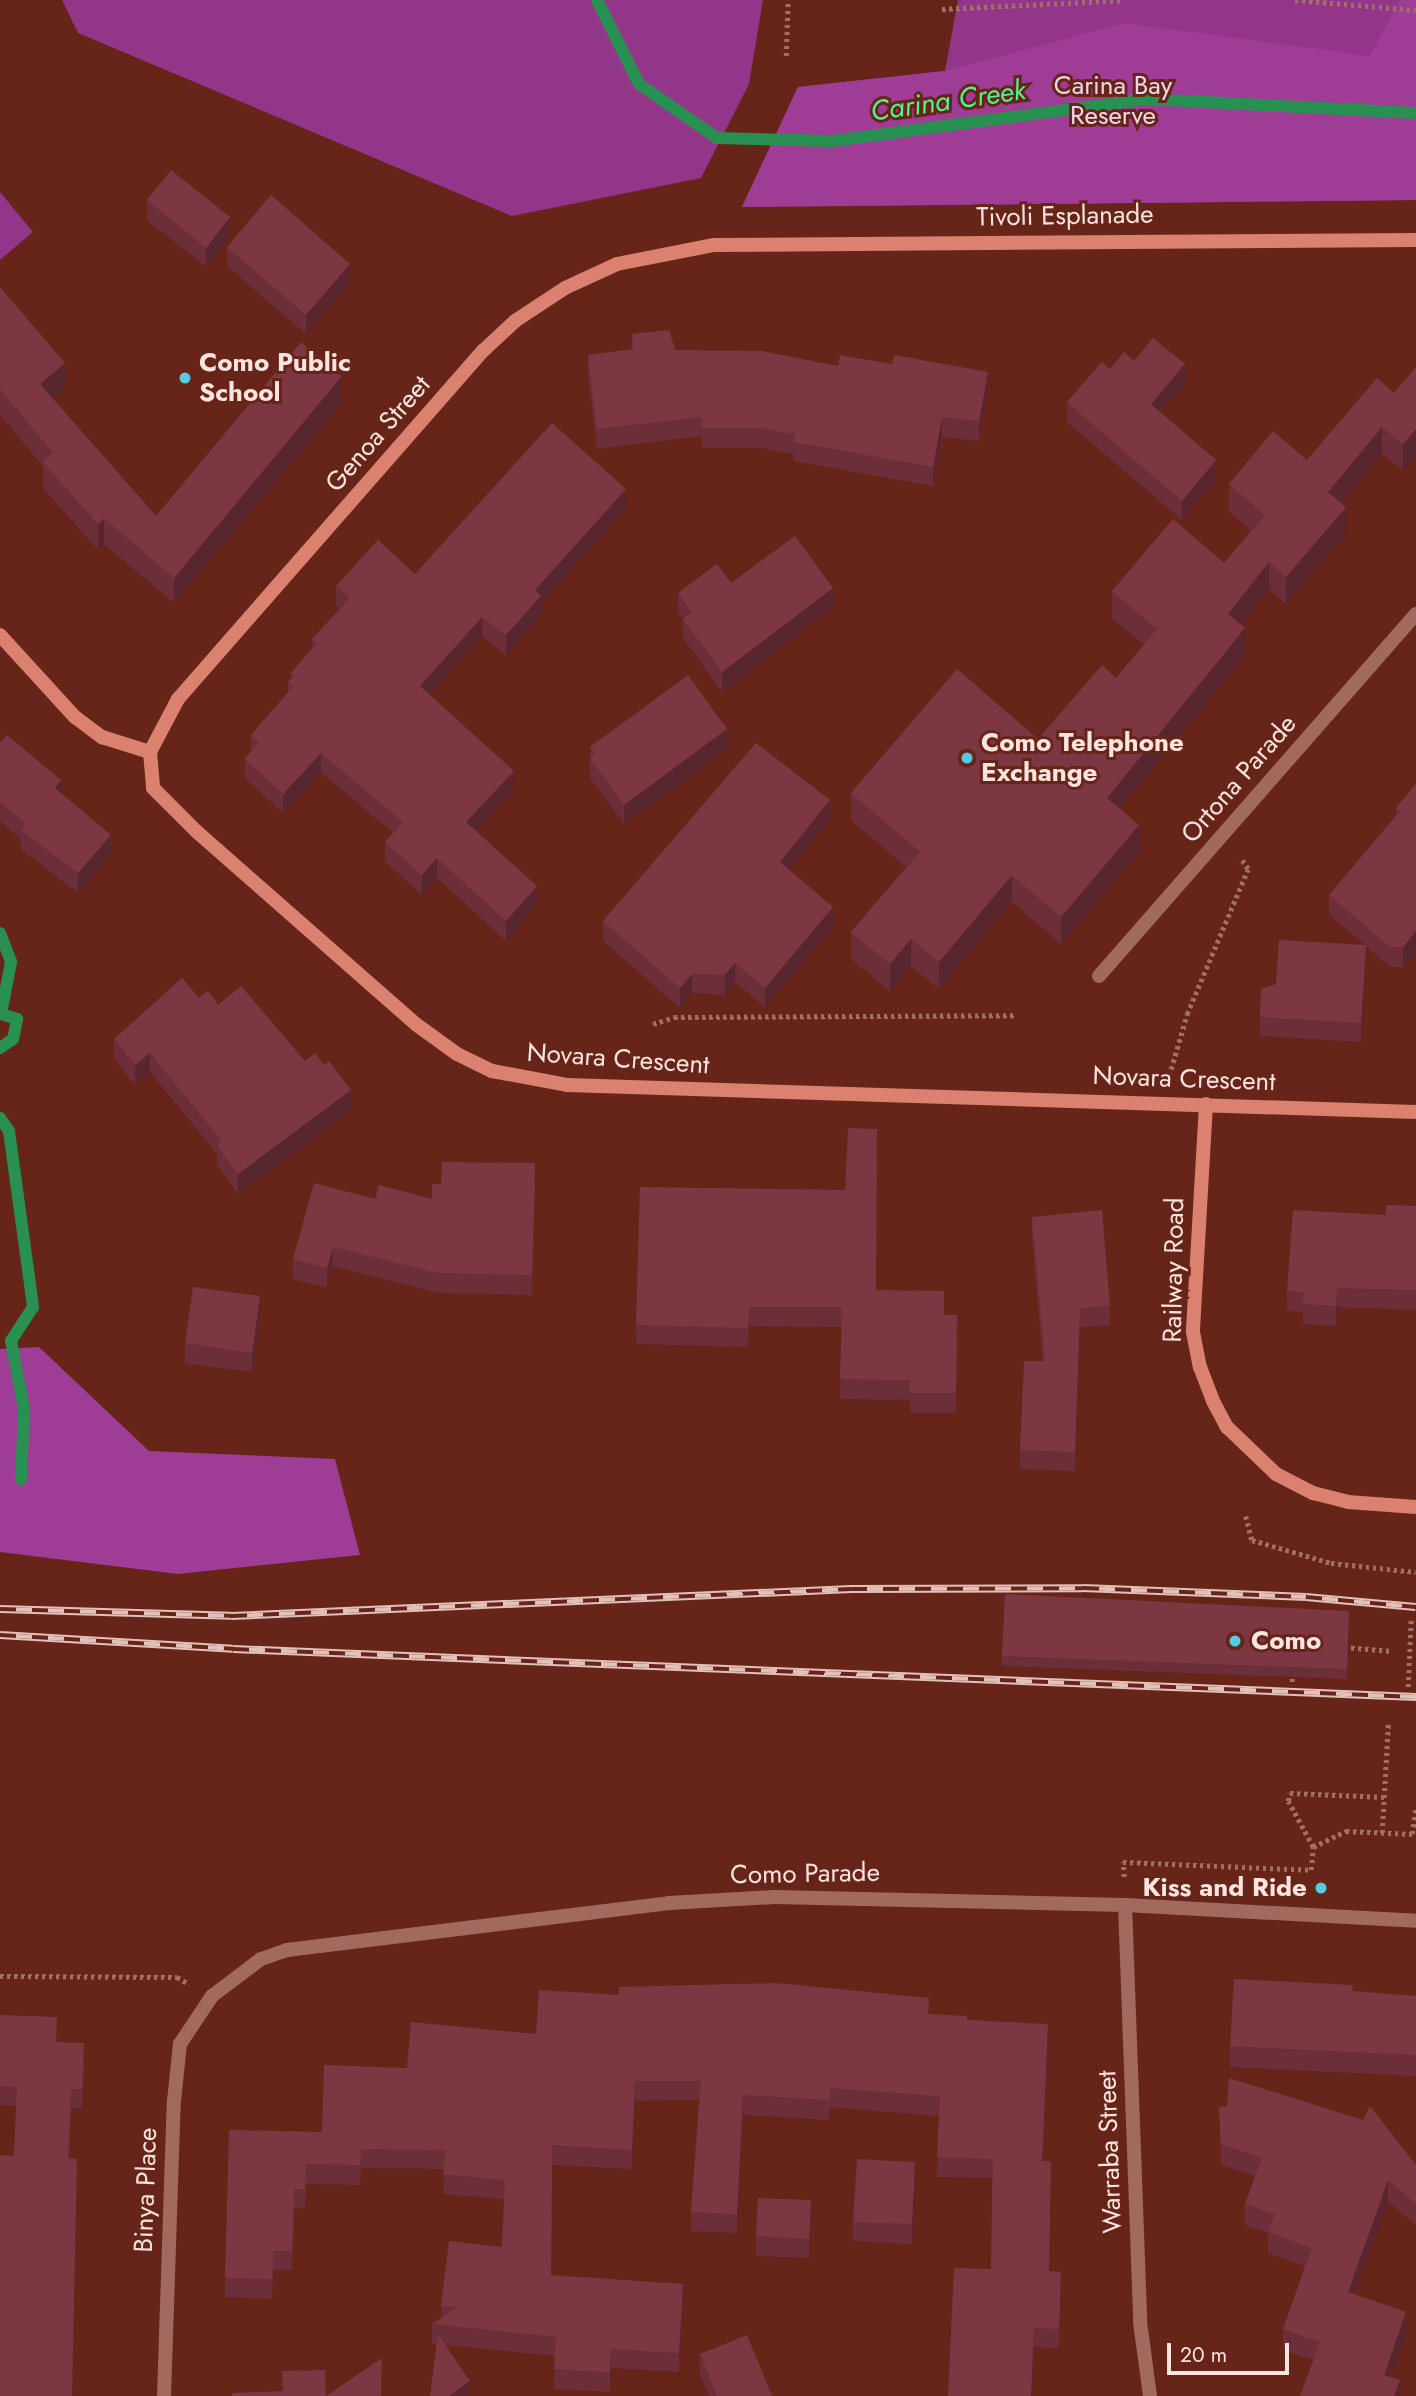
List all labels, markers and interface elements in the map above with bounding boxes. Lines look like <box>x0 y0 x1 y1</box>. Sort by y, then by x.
park label: Carina Bay Reserve <box>1054 70 1172 132</box>
water label: Carina Creek <box>868 73 1028 129</box>
street label: Tivoli Esplanade <box>976 199 1154 233</box>
place label: Como Public School <box>199 347 351 408</box>
marker: Como Public School <box>177 370 193 386</box>
street label: Genoa Street <box>319 370 437 498</box>
street label: Ortona Parade <box>1175 709 1303 849</box>
place label: Como Telephone Exchange <box>981 727 1184 788</box>
marker: Como Telephone Exchange <box>959 750 975 766</box>
street label: Novara Crescent <box>526 1037 710 1081</box>
street label: Novara Crescent <box>1092 1060 1276 1098</box>
street label: Railway Road <box>1157 1197 1191 1343</box>
place label: Como <box>1251 1625 1321 1657</box>
marker: Como <box>1225 1631 1245 1651</box>
street label: Como Parade <box>730 1857 880 1891</box>
place label: Kiss and Ride <box>1142 1872 1307 1904</box>
marker: Kiss and Ride <box>1313 1880 1329 1896</box>
street label: Warraba Street <box>1092 2070 1128 2234</box>
street label: Binya Place <box>128 2127 164 2253</box>
scale bar <box>1171 2330 1294 2374</box>
text: 20 m <box>1180 2340 1227 2370</box>

